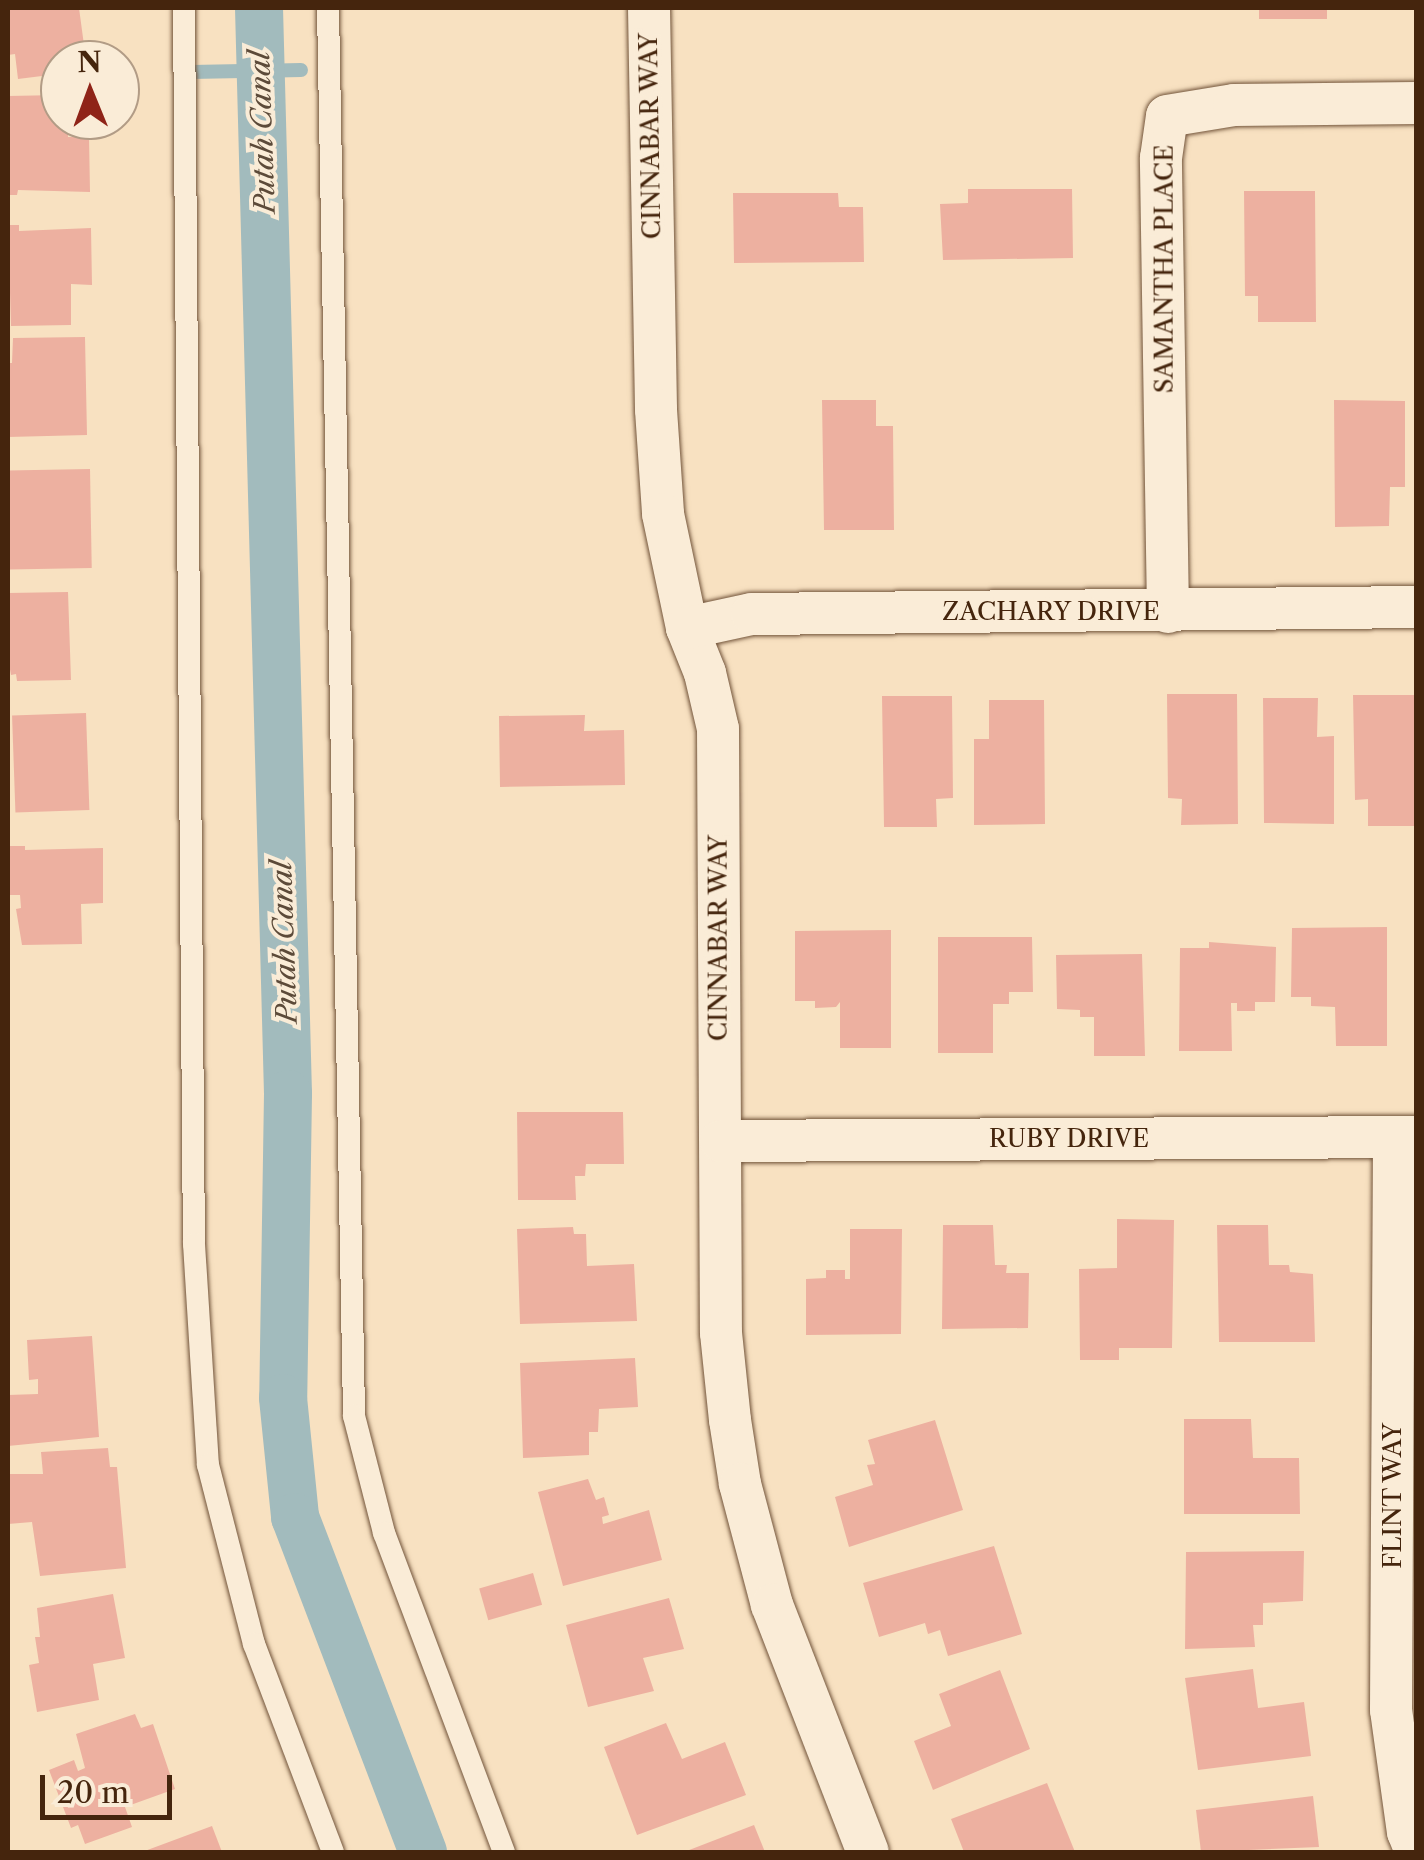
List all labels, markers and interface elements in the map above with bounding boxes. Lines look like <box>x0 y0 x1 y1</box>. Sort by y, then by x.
street label: CINNABAR WAY <box>634 32 668 240</box>
north arrow <box>40 40 140 140</box>
text: N <box>77 45 102 79</box>
water label: Putah Canal <box>242 50 282 214</box>
street label: SAMANTHA PLACE <box>1150 144 1180 394</box>
street label: ZACHARY DRIVE <box>942 597 1160 627</box>
street label: CINNABAR WAY <box>704 834 734 1042</box>
water label: Putah Canal <box>264 860 304 1024</box>
street label: RUBY DRIVE <box>988 1124 1150 1154</box>
street label: FLINT WAY <box>1378 1422 1408 1570</box>
scale bar <box>45 1755 178 1817</box>
text: 20 m <box>57 1774 129 1811</box>

